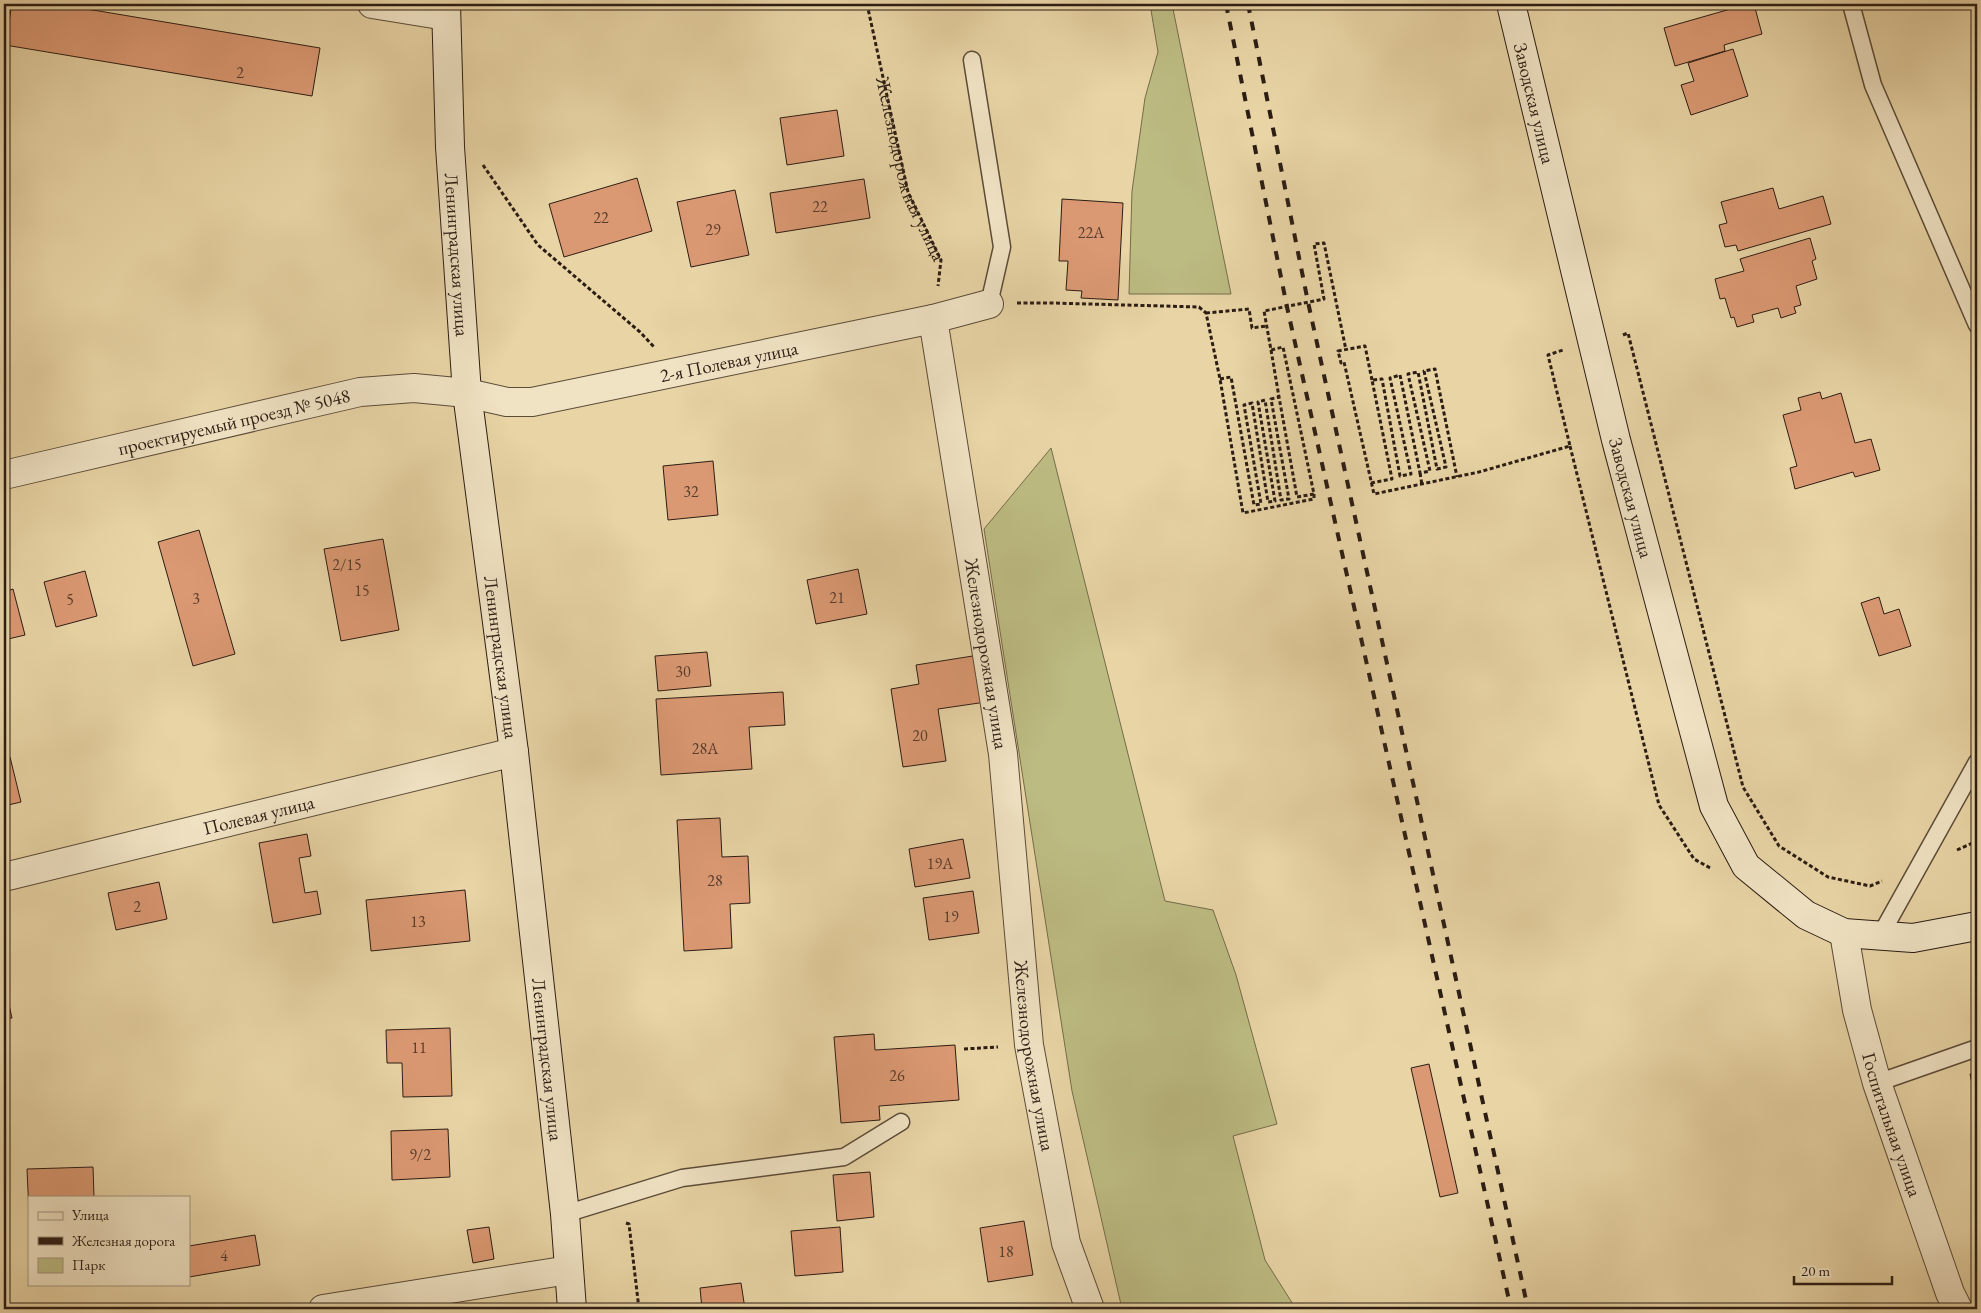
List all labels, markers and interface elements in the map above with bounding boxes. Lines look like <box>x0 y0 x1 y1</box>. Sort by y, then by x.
street label: Заводская улица <box>1508 40 1561 167</box>
house number: 2 <box>236 62 244 83</box>
street label: Железнодорожная улица <box>870 73 952 266</box>
street label: Ленинградская улица <box>439 172 475 338</box>
house number: 22 <box>812 196 828 217</box>
house number: 22 <box>593 207 609 228</box>
house number: 29 <box>705 219 721 240</box>
house number: 22А <box>1078 222 1105 243</box>
street label: 2-я Полевая улица <box>658 335 801 388</box>
street label: проектируемый проезд № 5048 <box>115 383 353 461</box>
street label: Заводская улица <box>1603 435 1659 561</box>
house number: 32 <box>683 481 699 502</box>
house number: 2/15 <box>332 554 362 575</box>
street label: Железнодорожная улица <box>959 556 1014 751</box>
street label: Ленинградская улица <box>478 574 524 740</box>
house number: 15 <box>354 580 370 601</box>
house number: 21 <box>829 587 845 608</box>
house number: 3 <box>192 588 200 609</box>
house number: 5 <box>66 589 74 610</box>
house number: 30 <box>675 661 691 682</box>
house number: 20 <box>912 725 928 746</box>
house number: 28А <box>692 738 719 759</box>
street label: Полевая улица <box>200 789 317 841</box>
house number: 19А <box>927 853 954 874</box>
house number: 28 <box>707 870 723 891</box>
house number: 2 <box>133 896 141 917</box>
house number: 19 <box>943 906 959 927</box>
house number: 13 <box>410 911 426 932</box>
street label: Железнодорожная улица <box>1008 958 1061 1154</box>
street label: Ленинградская улица <box>526 977 569 1143</box>
house number: 11 <box>411 1037 427 1058</box>
street label: Госпитальная улица <box>1856 1050 1928 1201</box>
house number: 26 <box>889 1065 905 1086</box>
house number: 9/2 <box>409 1144 431 1165</box>
legend <box>28 1196 190 1286</box>
text: Улица <box>71 1205 109 1224</box>
text: Железная дорога <box>71 1231 175 1250</box>
house number: 18 <box>998 1241 1014 1262</box>
house number: 4 <box>220 1245 228 1266</box>
scale bar <box>1794 1253 1891 1285</box>
text: Парк <box>72 1255 105 1274</box>
text: 20 m <box>1801 1261 1830 1280</box>

